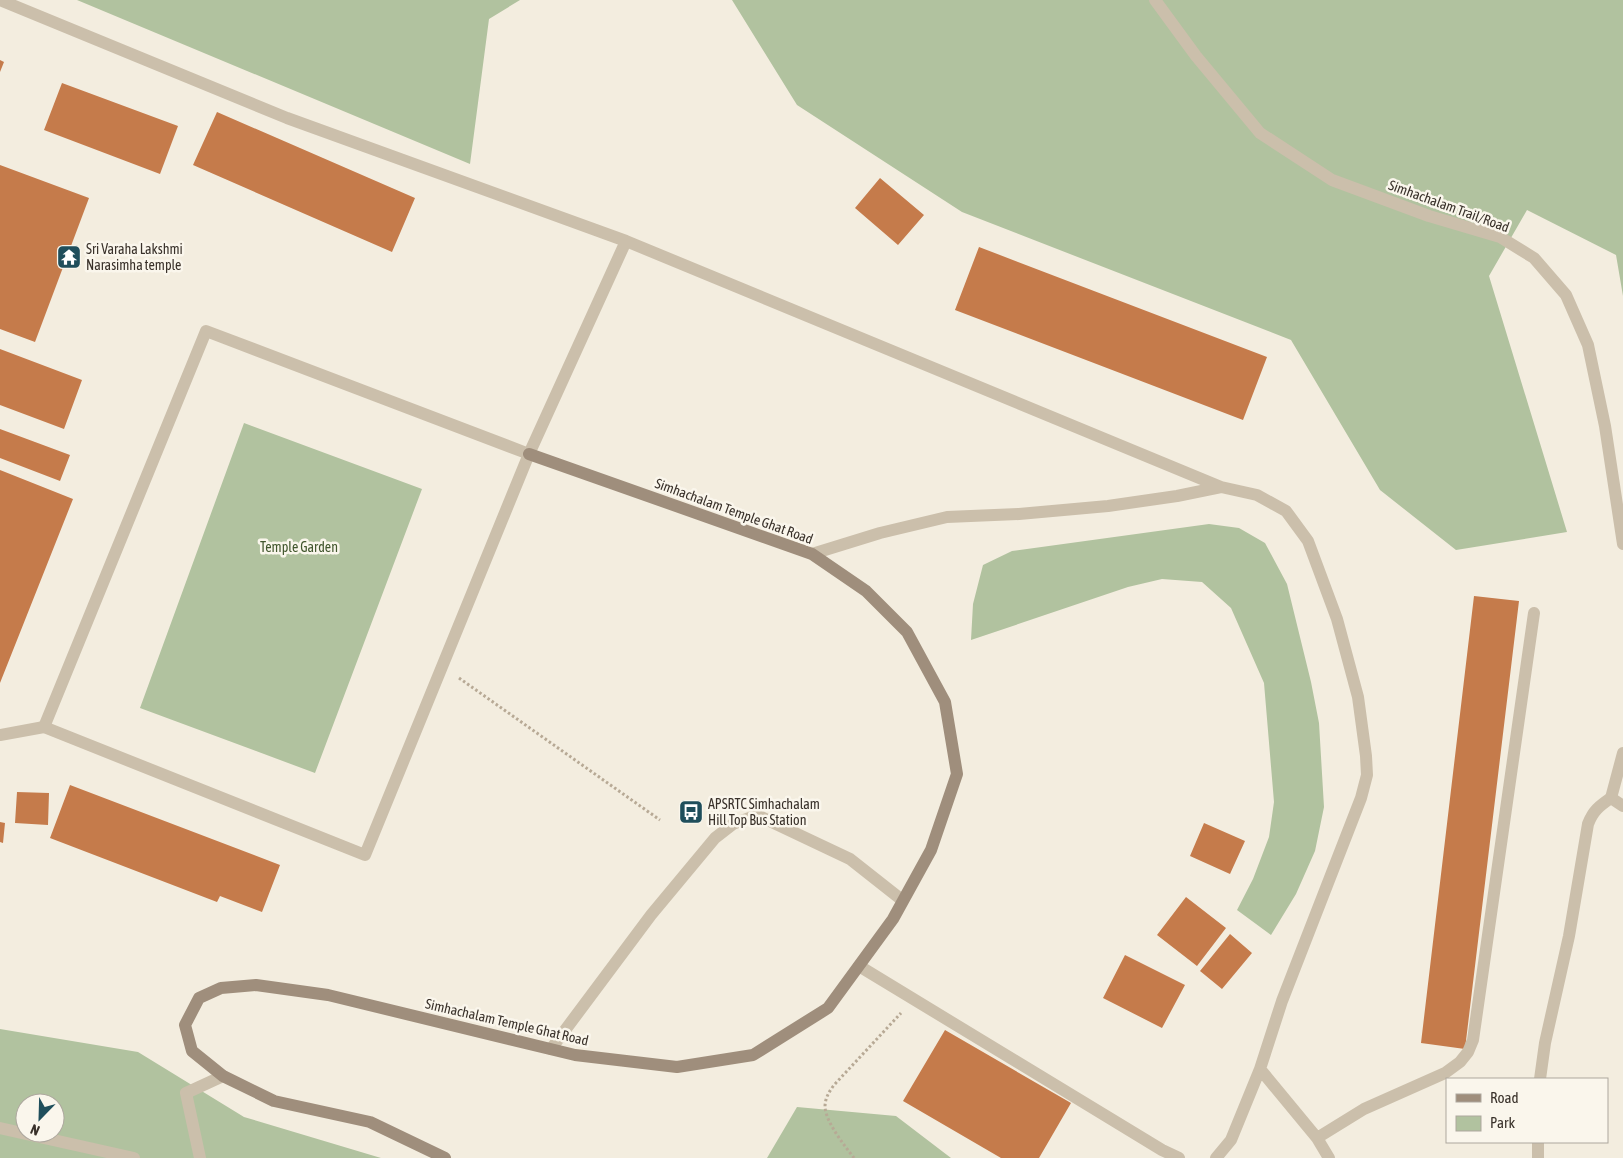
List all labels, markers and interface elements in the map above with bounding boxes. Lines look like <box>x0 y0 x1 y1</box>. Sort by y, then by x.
street label: Simhachalam Trail/Road <box>1386 177 1512 235</box>
place label: Sri Varaha Lakshmi Narasimha temple <box>86 241 183 273</box>
temple icon: Sri Varaha Lakshmi Narasimha temple <box>56 244 82 270</box>
street label: Simhachalam Temple Ghat Road <box>653 475 815 547</box>
park label: Temple Garden <box>260 539 338 555</box>
place label: APSRTC Simhachalam Hill Top Bus Station <box>708 796 820 828</box>
bus stop icon: APSRTC Simhachalam Hill Top Bus Station <box>678 799 704 825</box>
street label: Simhachalam Temple Ghat Road <box>424 995 590 1049</box>
legend <box>1446 1078 1608 1143</box>
text: Road <box>1490 1089 1519 1106</box>
north arrow <box>15 1093 65 1143</box>
text: Park <box>1490 1114 1515 1131</box>
text: N <box>28 1121 42 1139</box>

